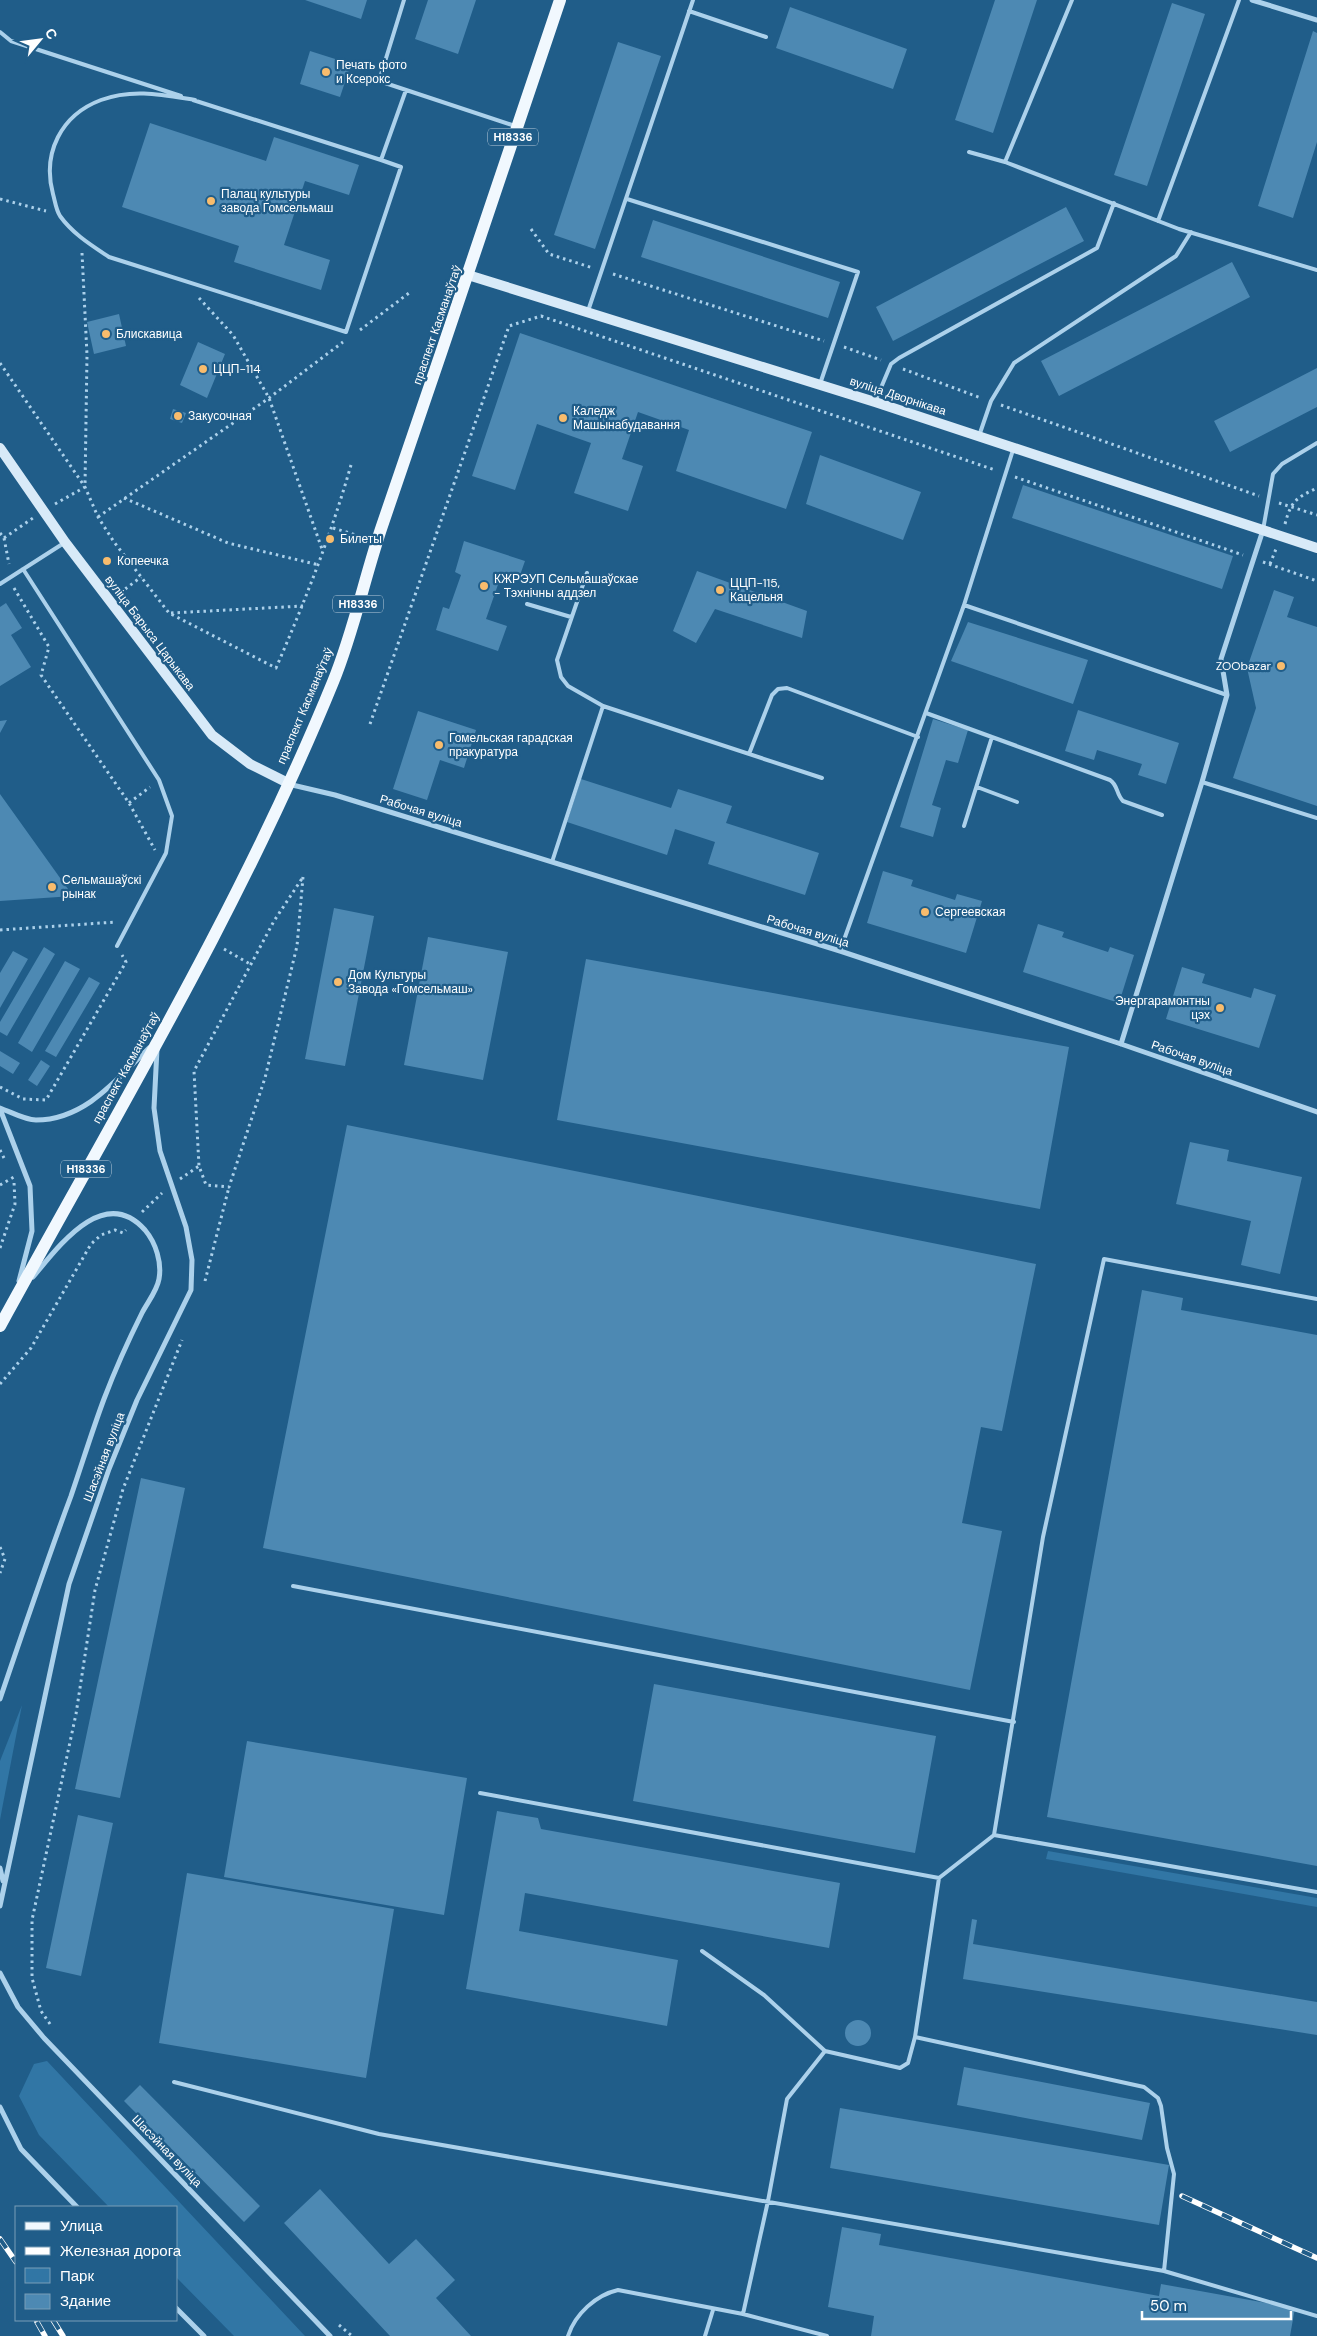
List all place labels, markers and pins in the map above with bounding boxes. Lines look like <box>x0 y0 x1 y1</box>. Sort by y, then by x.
place label: Печать фото и Ксерокс <box>336 57 407 87</box>
marker: Печать фото и Ксерокс <box>320 66 332 78</box>
place label: Палац культуры завода Гомсельмаш <box>221 186 333 216</box>
marker: Палац культуры завода Гомсельмаш <box>205 195 217 207</box>
place label: Блискавица <box>116 326 183 342</box>
marker: Блискавица <box>100 328 112 340</box>
place label: ЦЦП-114 <box>213 361 261 377</box>
marker: ЦЦП-114 <box>197 363 209 375</box>
place label: Каледж Машынабудавання <box>573 403 680 433</box>
place label: Закусочная <box>188 408 252 424</box>
marker: Закусочная <box>172 410 184 422</box>
marker: Каледж Машынабудавання <box>557 412 569 424</box>
place label: Билеты <box>340 531 382 547</box>
marker: Билеты <box>324 533 336 545</box>
place label: Копеечка <box>117 553 169 569</box>
marker: Копеечка <box>101 555 113 567</box>
place label: КЖРЭУП Сельмашаўскае - Тэхнічны аддзел <box>494 571 639 601</box>
place label: ЦЦП-115, Кацельня <box>730 575 783 605</box>
marker: КЖРЭУП Сельмашаўскае - Тэхнічны аддзел <box>478 580 490 592</box>
marker: ЦЦП-115, Кацельня <box>714 584 726 596</box>
place label: ZOObazar <box>1216 658 1272 674</box>
marker: ZOObazar <box>1275 660 1287 672</box>
place label: Гомельская гарадская пракуратура <box>449 730 573 760</box>
marker: Гомельская гарадская пракуратура <box>433 739 445 751</box>
place label: Сельмашаўскі рынак <box>62 872 141 902</box>
marker: Сельмашаўскі рынак <box>46 881 58 893</box>
place label: Сергеевская <box>935 904 1005 920</box>
marker: Сергеевская <box>919 906 931 918</box>
place label: Дом Культуры Завода «Гомсельмаш» <box>348 967 473 997</box>
marker: Дом Культуры Завода «Гомсельмаш» <box>332 976 344 988</box>
place label: Энергарамонтны цэх <box>1115 993 1210 1023</box>
marker: Энергарамонтны цэх <box>1214 1002 1226 1014</box>

